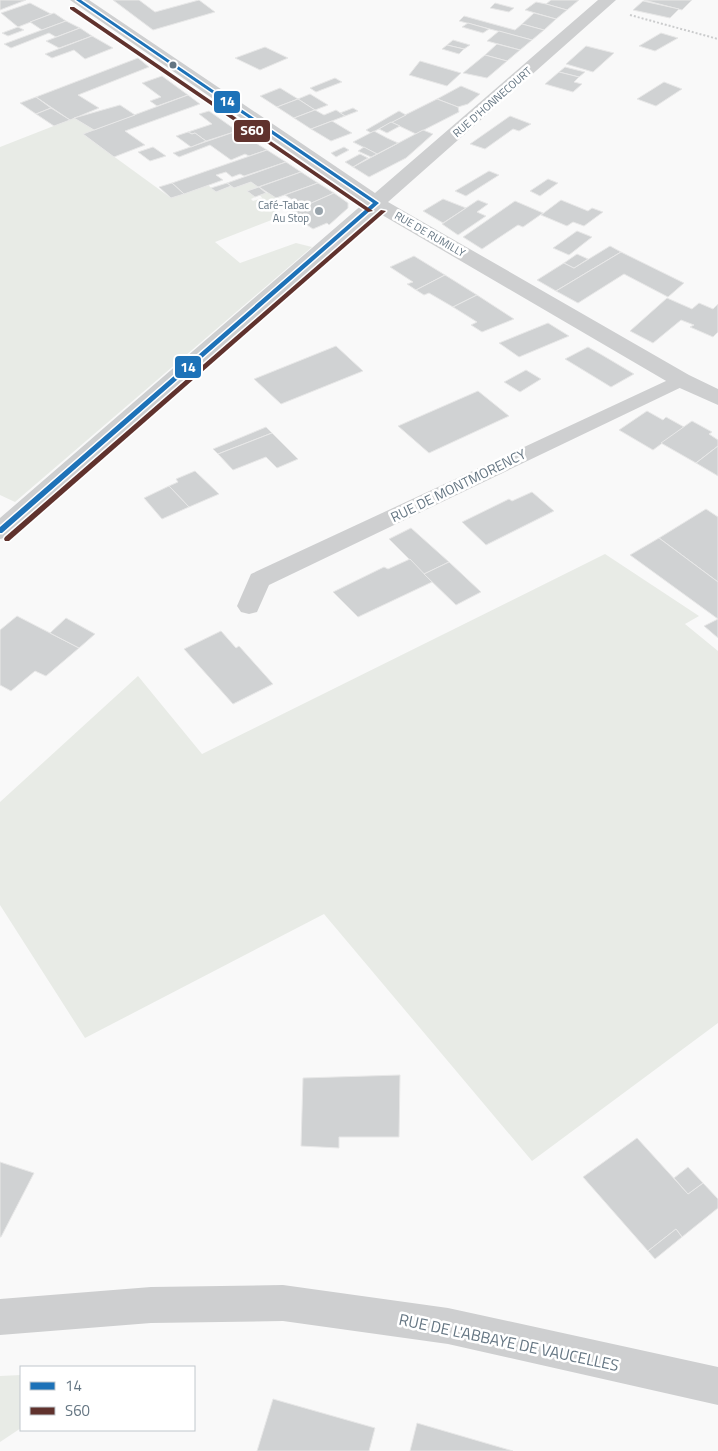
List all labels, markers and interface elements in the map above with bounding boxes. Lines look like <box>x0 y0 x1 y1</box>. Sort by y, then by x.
unlabelled marker <box>168 60 178 70</box>
street label: RUE D'HONNECOURT <box>449 63 535 141</box>
line badge: 14 <box>213 90 241 114</box>
text: 14 <box>219 90 235 111</box>
line badge: S60 <box>233 119 271 143</box>
text: S60 <box>240 119 264 140</box>
place label: Café-Tabac Au Stop <box>258 197 309 226</box>
marker: Café-Tabac Au Stop <box>313 205 325 217</box>
street label: RUE DE RUMILLY <box>392 207 468 261</box>
line badge: 14 <box>174 355 202 379</box>
text: 14 <box>180 356 196 377</box>
street label: RUE DE MONTMORENCY <box>387 443 530 527</box>
street label: RUE DE L'ABBAYE DE VAUCELLES <box>397 1307 621 1377</box>
legend <box>20 1366 195 1431</box>
text: 14 <box>65 1374 82 1397</box>
text: S60 <box>65 1399 90 1422</box>

